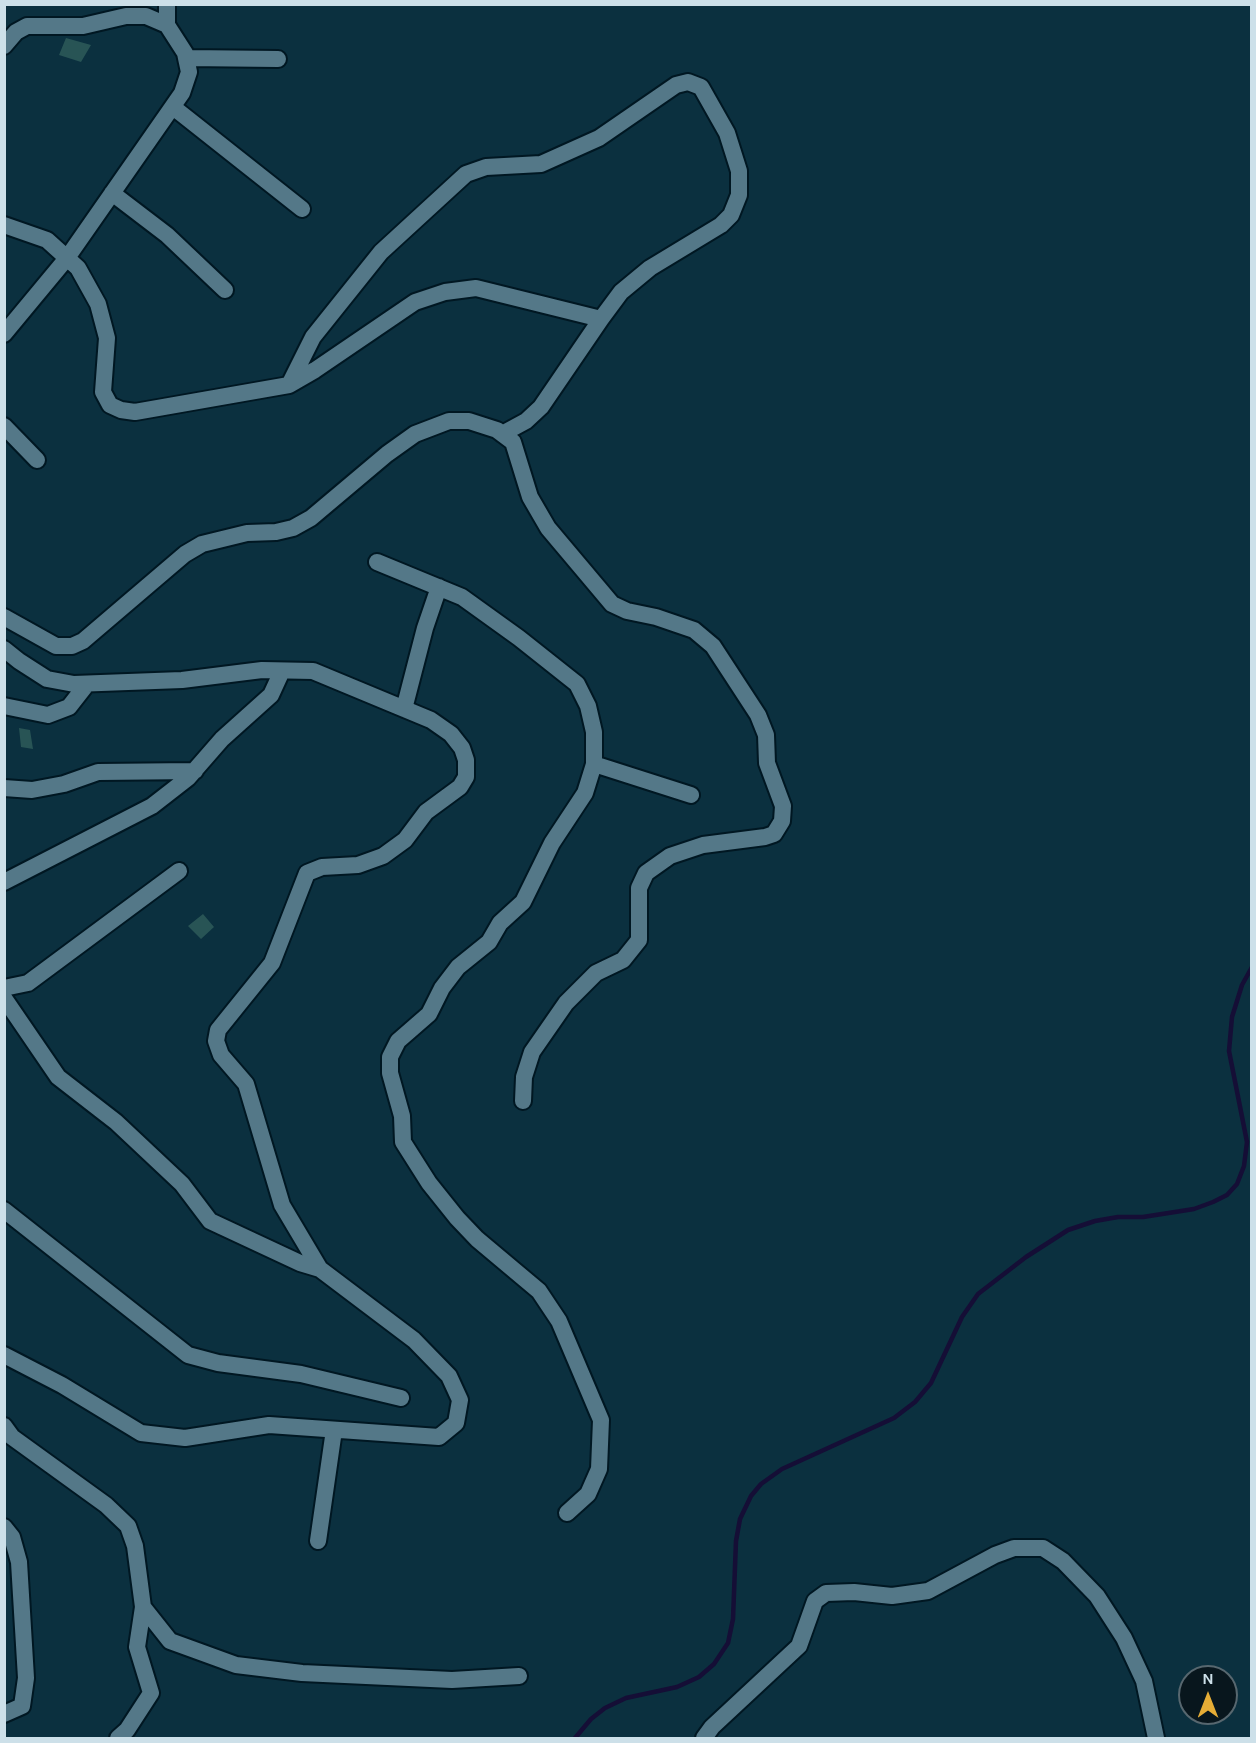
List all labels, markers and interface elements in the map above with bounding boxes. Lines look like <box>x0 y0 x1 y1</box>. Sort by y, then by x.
north arrow <box>1178 1665 1238 1725</box>
text: N <box>1202 1669 1214 1688</box>

